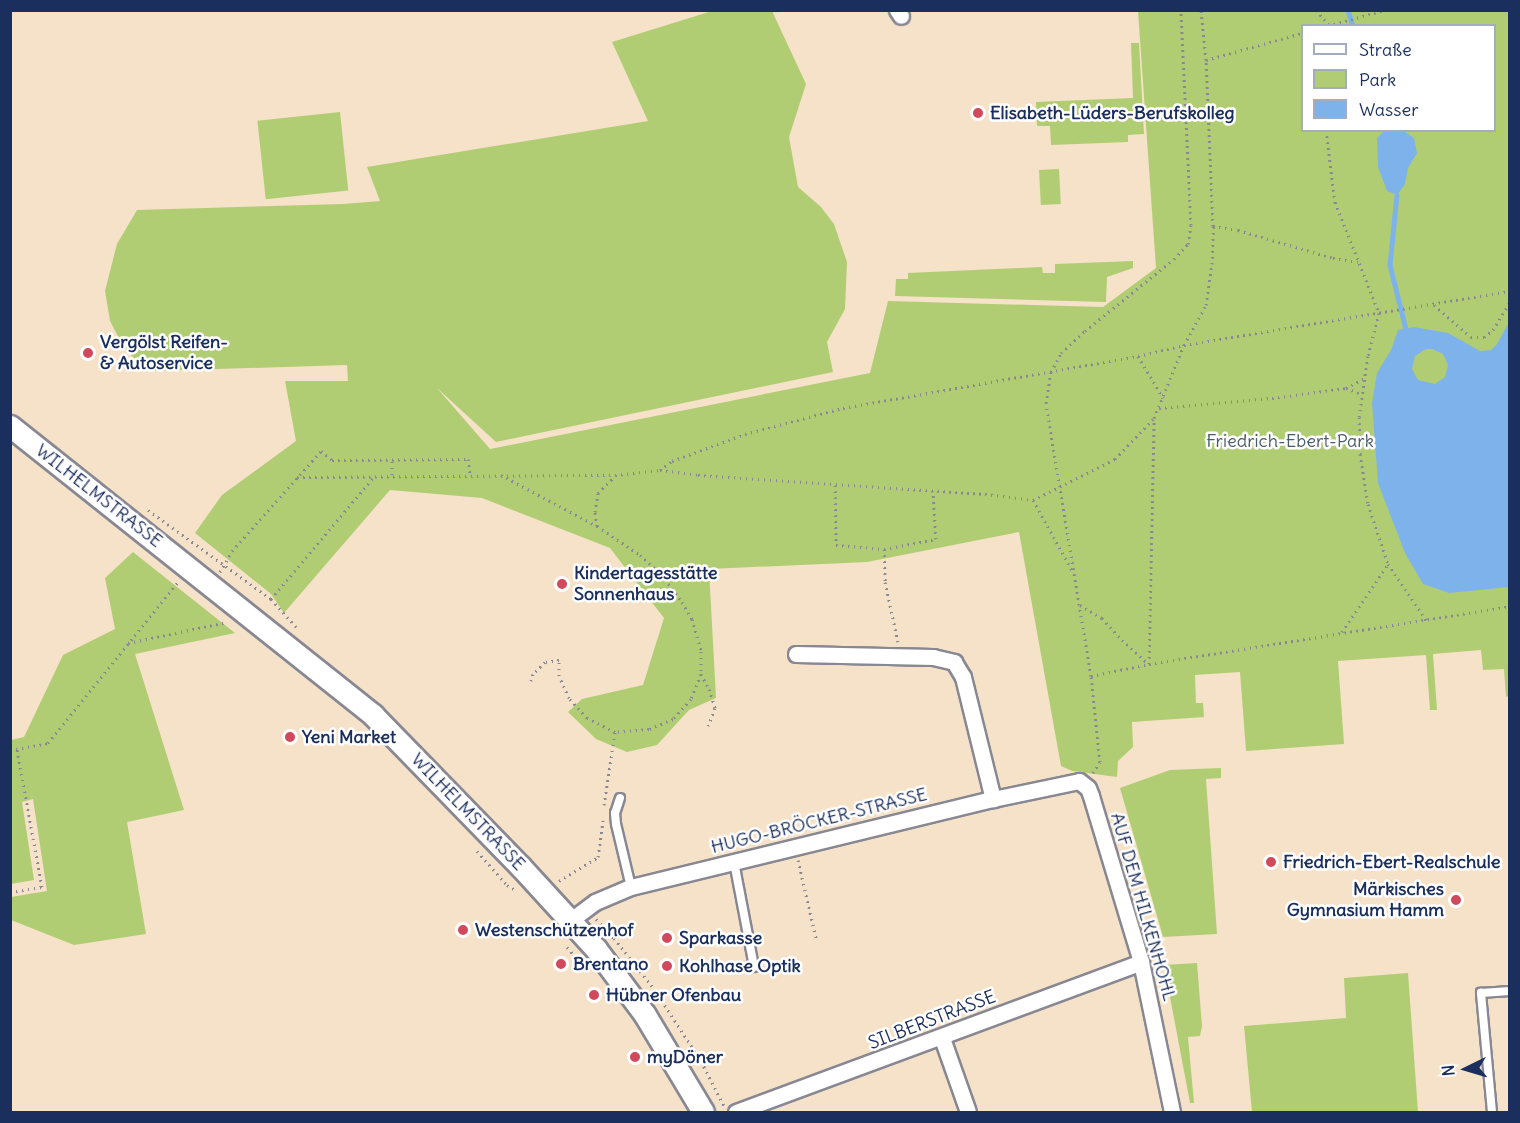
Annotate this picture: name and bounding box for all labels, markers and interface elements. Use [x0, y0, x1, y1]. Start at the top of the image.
legend [1301, 24, 1496, 132]
text: Straße [1359, 38, 1412, 61]
text: Park [1359, 68, 1396, 91]
text: Wasser [1359, 98, 1418, 121]
place label: Elisabeth-Lüders-Berufskolleg [990, 102, 1234, 124]
marker: Elisabeth-Lüders-Berufskolleg [971, 106, 985, 120]
place label: Vergölst Reifen- & Autoservice [100, 332, 228, 374]
marker: Vergölst Reifen- & Autoservice [81, 346, 95, 360]
park label: Friedrich-Ebert-Park [1206, 430, 1374, 452]
street label: WILHELMSTRASSE [31, 440, 167, 552]
place label: Kindertagesstätte Sonnenhaus [574, 563, 717, 606]
marker: Kindertagesstätte Sonnenhaus [555, 577, 569, 591]
place label: Yeni Market [302, 726, 396, 748]
marker: Yeni Market [283, 730, 297, 744]
street label: WILHELMSTRASSE [406, 749, 530, 875]
street label: HUGO-BRÖCKER-STRASSE [709, 784, 929, 858]
street label: AUF DEM HILKENHOHL [1106, 810, 1180, 1004]
place label: Friedrich-Ebert-Realschule [1283, 851, 1500, 873]
marker: Friedrich-Ebert-Realschule [1264, 855, 1278, 869]
place label: Märkisches Gymnasium Hamm [1287, 879, 1444, 922]
marker: Märkisches Gymnasium Hamm [1449, 893, 1463, 907]
place label: Westenschützenhof [475, 919, 633, 941]
marker: Westenschützenhof [456, 923, 470, 937]
place label: Sparkasse [679, 927, 762, 949]
marker: Sparkasse [660, 931, 674, 945]
place label: Brentano [573, 953, 648, 975]
place label: Kohlhase Optik [679, 955, 801, 977]
marker: Brentano [554, 957, 568, 971]
marker: Kohlhase Optik [660, 959, 674, 973]
place label: Hübner Ofenbau [606, 984, 741, 1006]
street label: SILBERSTRASSE [865, 986, 999, 1054]
marker: Hübner Ofenbau [587, 988, 601, 1002]
north arrow [1436, 1039, 1496, 1099]
place label: myDöner [647, 1046, 723, 1068]
marker: myDöner [628, 1050, 642, 1064]
text: N [1438, 1064, 1459, 1077]

